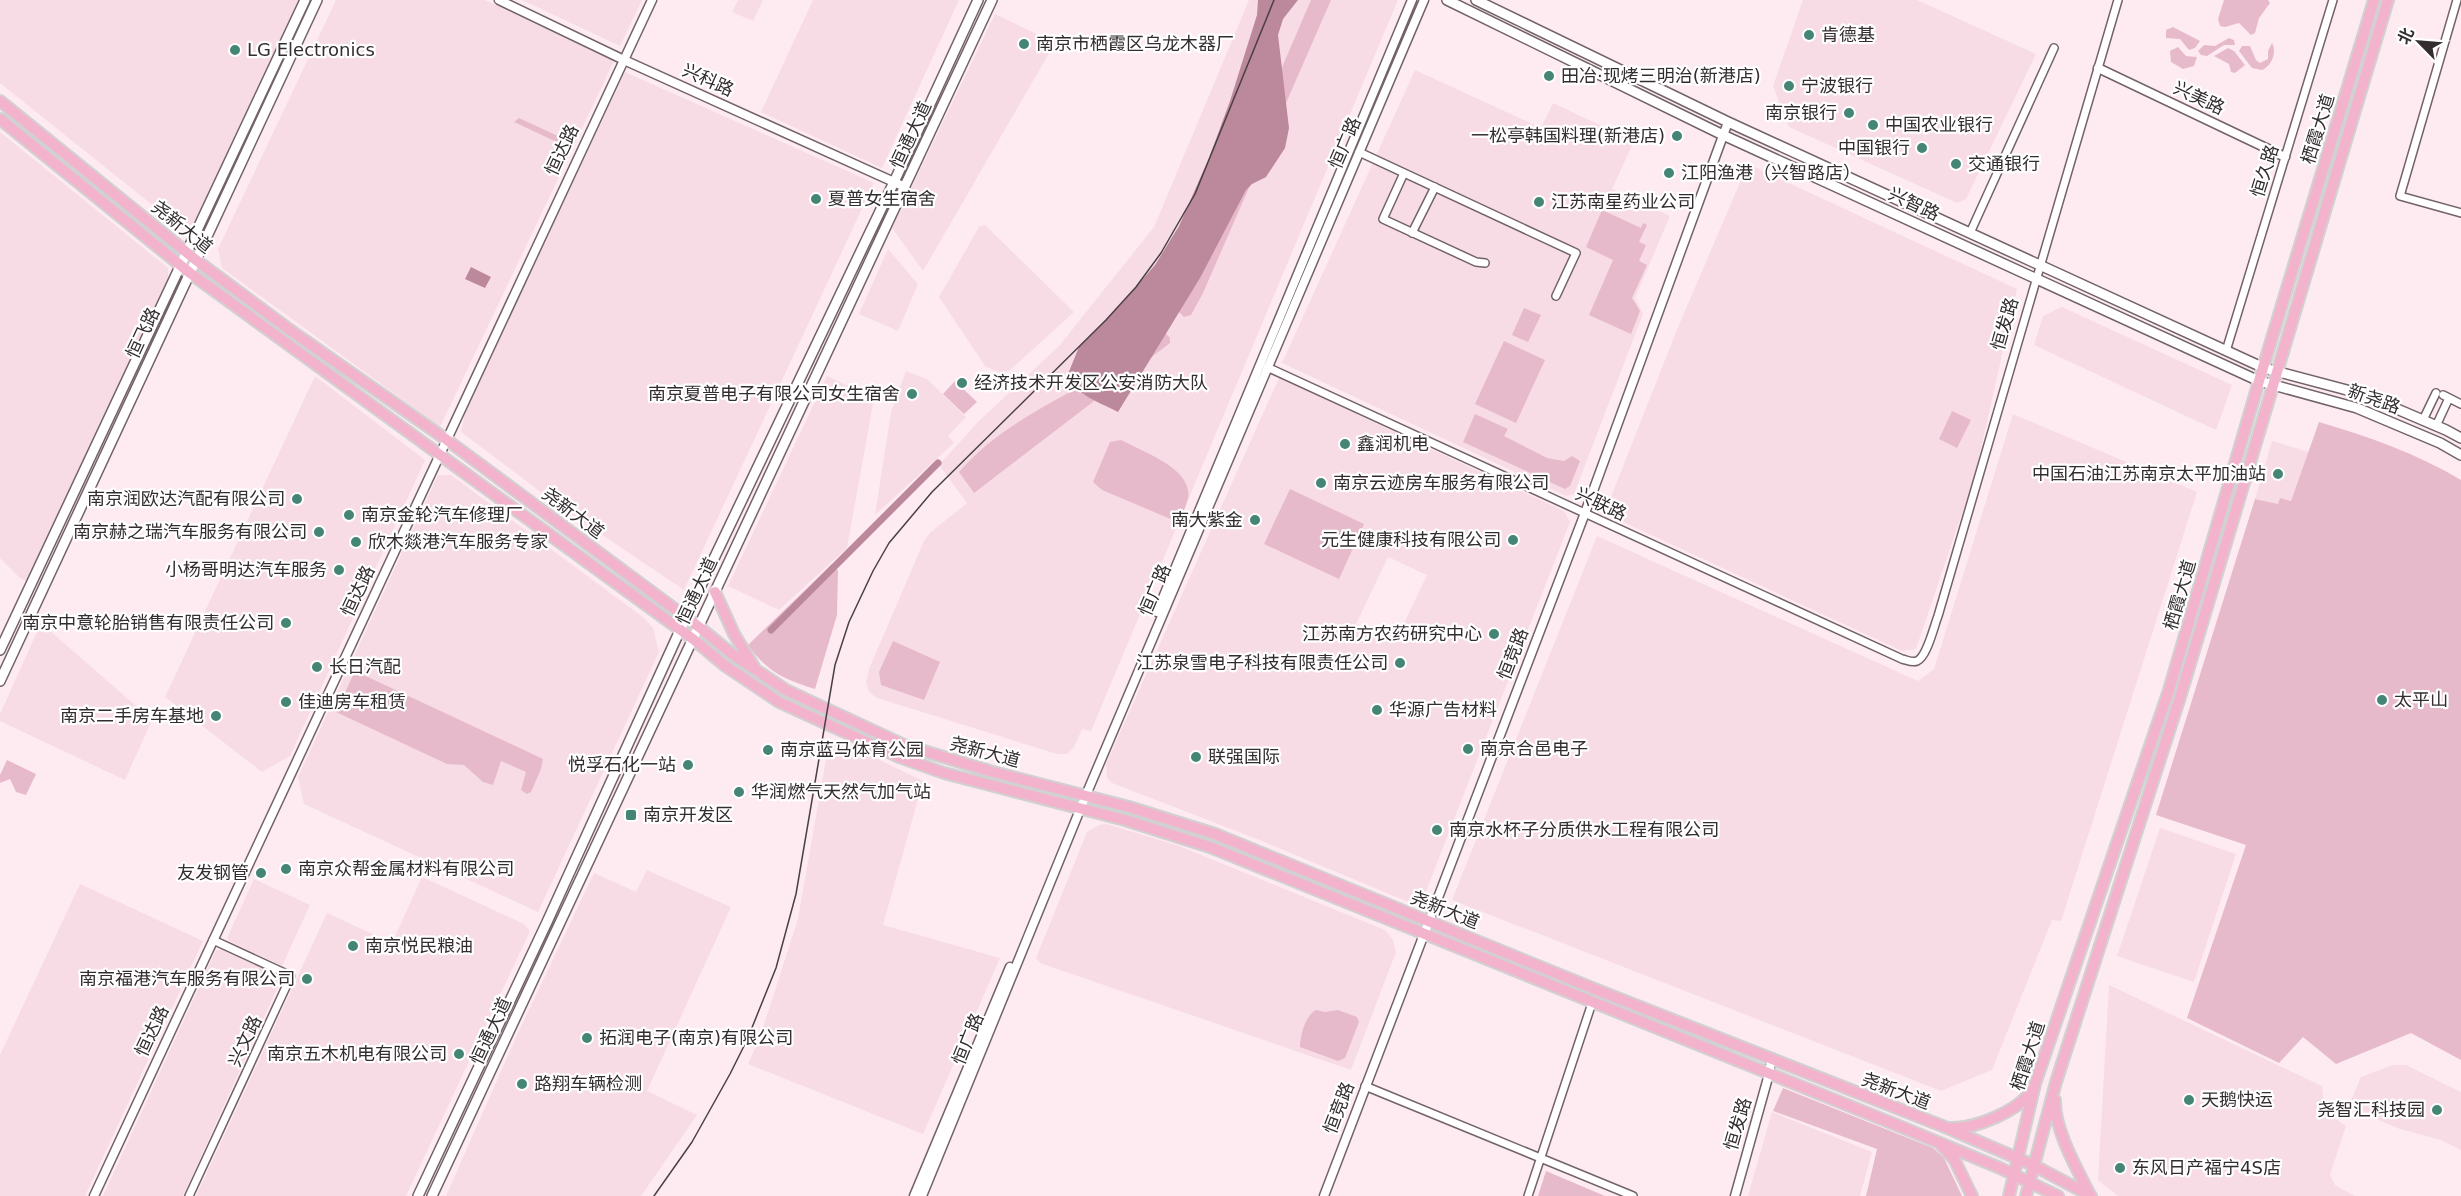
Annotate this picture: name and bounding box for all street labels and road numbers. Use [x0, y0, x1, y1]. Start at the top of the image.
street label: 兴科路 [679, 59, 737, 100]
street label: 兴美路 [2170, 77, 2228, 118]
street label: 栖霞大道 [2297, 91, 2338, 166]
street label: 恒通大道 [886, 98, 935, 172]
street label: 恒广路 [1324, 114, 1365, 172]
street label: 恒达路 [541, 121, 582, 179]
street label: 恒久路 [2247, 142, 2282, 200]
street label: 兴智路 [1885, 183, 1943, 224]
street label: 尧新大道 [148, 196, 217, 257]
street label: 恒发路 [1987, 295, 2022, 353]
street label: 恒飞路 [122, 304, 163, 362]
street label: 新尧路 [2345, 379, 2403, 418]
street label: 尧新大道 [538, 483, 608, 543]
street label: 兴联路 [1572, 483, 1630, 524]
street label: 恒通大道 [672, 554, 721, 628]
street label: 栖霞大道 [2160, 557, 2200, 632]
street label: 恒广路 [1134, 561, 1175, 619]
street label: 恒达路 [337, 562, 378, 620]
street label: 恒竞路 [1493, 625, 1532, 683]
street label: 尧新大道 [948, 732, 1023, 771]
street label: 尧新大道 [1408, 886, 1482, 933]
street label: 恒通大道 [466, 994, 515, 1068]
street label: 恒达路 [131, 1002, 172, 1060]
street label: 恒广路 [948, 1010, 987, 1068]
street label: 兴文路 [224, 1012, 265, 1070]
street label: 栖霞大道 [2006, 1018, 2049, 1093]
street label: 尧新大道 [1859, 1068, 1934, 1113]
street label: 恒竞路 [1319, 1079, 1358, 1137]
street label: 恒发路 [1720, 1095, 1755, 1153]

